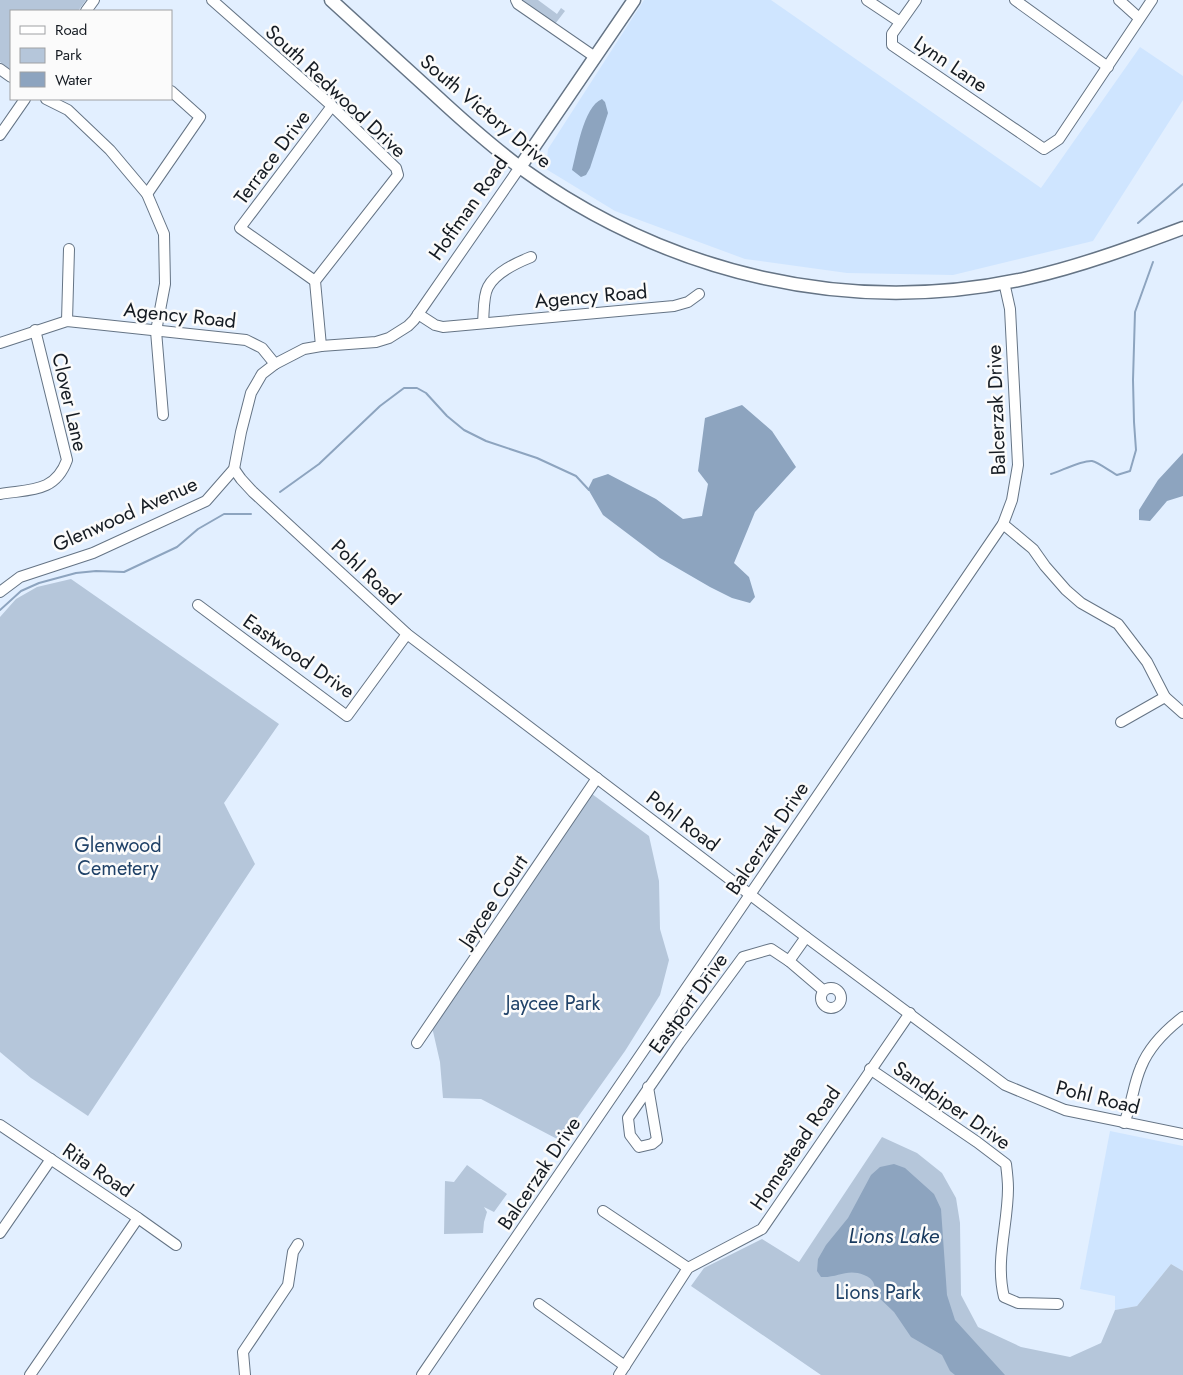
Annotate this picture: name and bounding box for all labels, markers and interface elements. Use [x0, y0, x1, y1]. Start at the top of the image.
legend [10, 10, 172, 100]
street label: South Redwood Drive [259, 18, 413, 165]
text: Road [55, 19, 87, 41]
street label: Lynn Lane [908, 29, 993, 100]
text: Park [55, 44, 82, 66]
street label: South Victory Drive [414, 48, 558, 175]
text: Water [55, 69, 93, 91]
street label: Terrace Drive [227, 104, 317, 210]
street label: Hoffman Road [422, 150, 515, 266]
street label: Agency Road [534, 277, 649, 316]
street label: Agency Road [122, 295, 238, 336]
street label: Balcerzak Drive [980, 344, 1013, 476]
street label: Clover Lane [44, 350, 95, 454]
street label: Glenwood Avenue [48, 470, 202, 559]
street label: Pohl Road [324, 533, 407, 612]
street label: Eastwood Drive [237, 607, 360, 706]
street label: Balcerzak Drive [719, 776, 816, 901]
street label: Pohl Road [640, 784, 726, 859]
park label: Glenwood Cemetery [74, 831, 162, 883]
street label: Jaycee Court [450, 849, 535, 956]
street label: Eastport Drive [642, 947, 735, 1060]
park label: Jaycee Park [503, 989, 601, 1018]
street label: Sandpiper Drive [887, 1054, 1017, 1157]
street label: Pohl Road [1053, 1073, 1143, 1122]
street label: Homestead Road [743, 1080, 848, 1216]
street label: Balcerzak Drive [491, 1111, 588, 1236]
street label: Rita Road [56, 1136, 139, 1205]
water label: Lions Lake [849, 1221, 940, 1251]
park label: Lions Park [835, 1278, 921, 1307]

